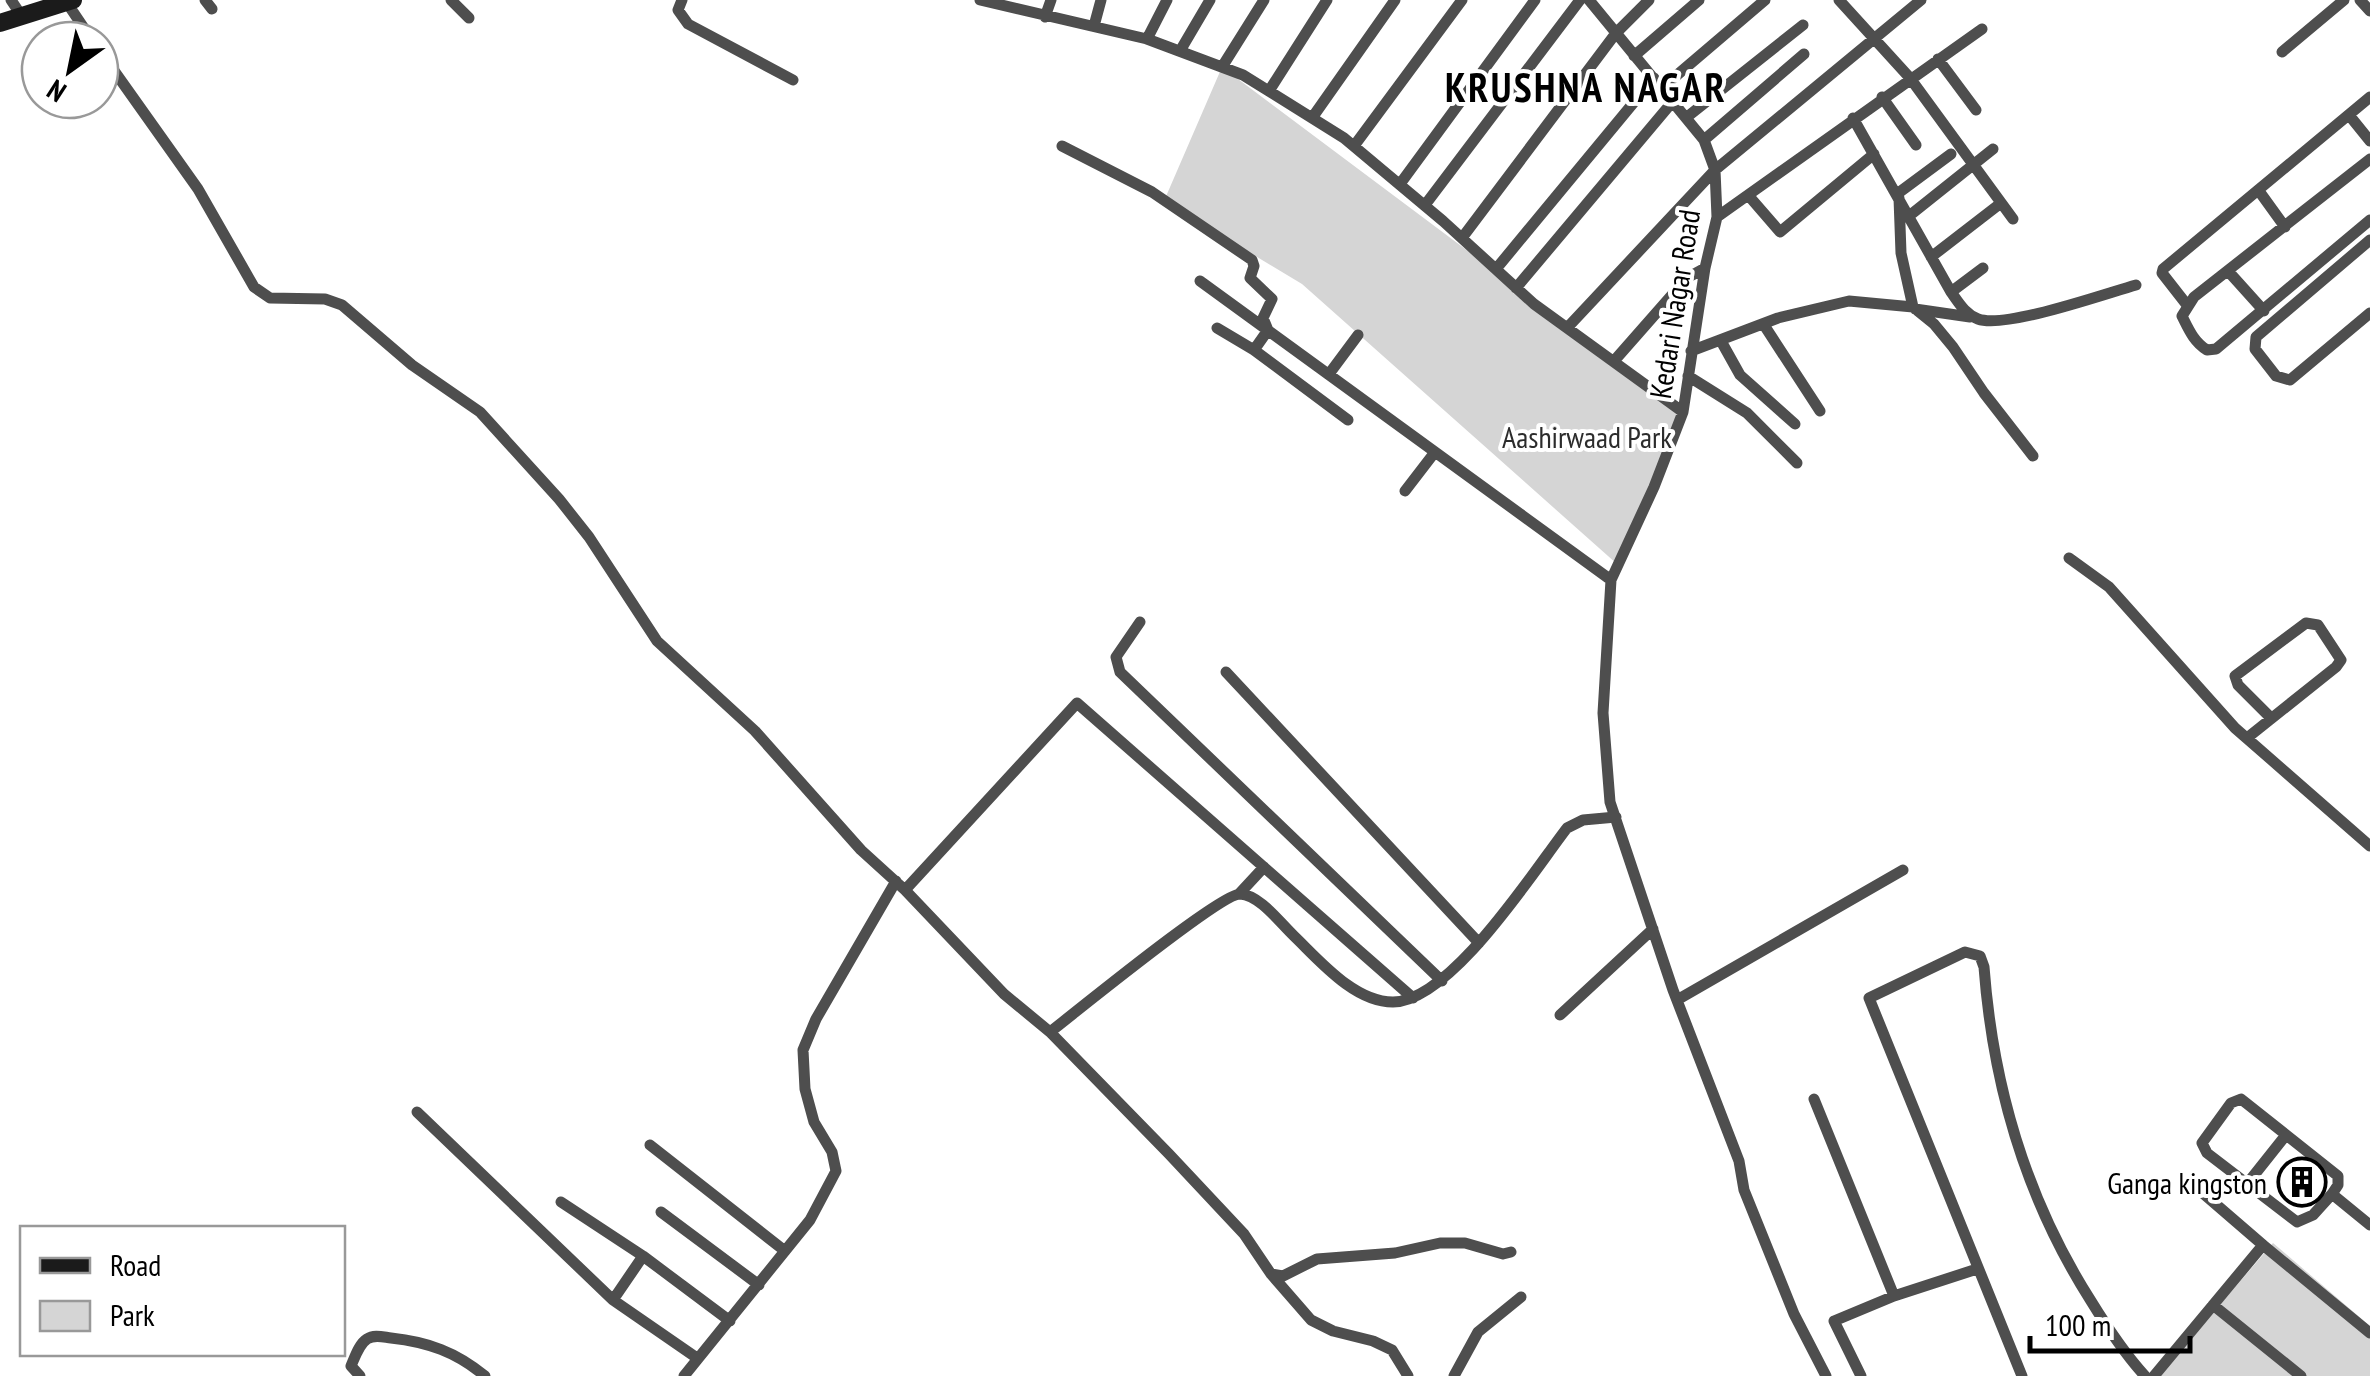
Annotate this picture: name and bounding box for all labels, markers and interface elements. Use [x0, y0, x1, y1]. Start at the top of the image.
north arrow [20, 20, 120, 120]
district label: KRUSHNA NAGAR [1445, 61, 1727, 113]
text: N [40, 72, 73, 111]
street label: Kedari Nagar Road [1640, 207, 1708, 401]
park label: Aashirwaad Park [1502, 417, 1672, 456]
building icon: Ganga kingston [2276, 1156, 2328, 1208]
place label: Ganga kingston [2107, 1163, 2267, 1202]
legend [20, 1226, 345, 1356]
text: Road [110, 1245, 161, 1284]
scale bar [2030, 1291, 2190, 1353]
text: Park [110, 1295, 155, 1334]
text: 100 m [2045, 1305, 2111, 1344]

